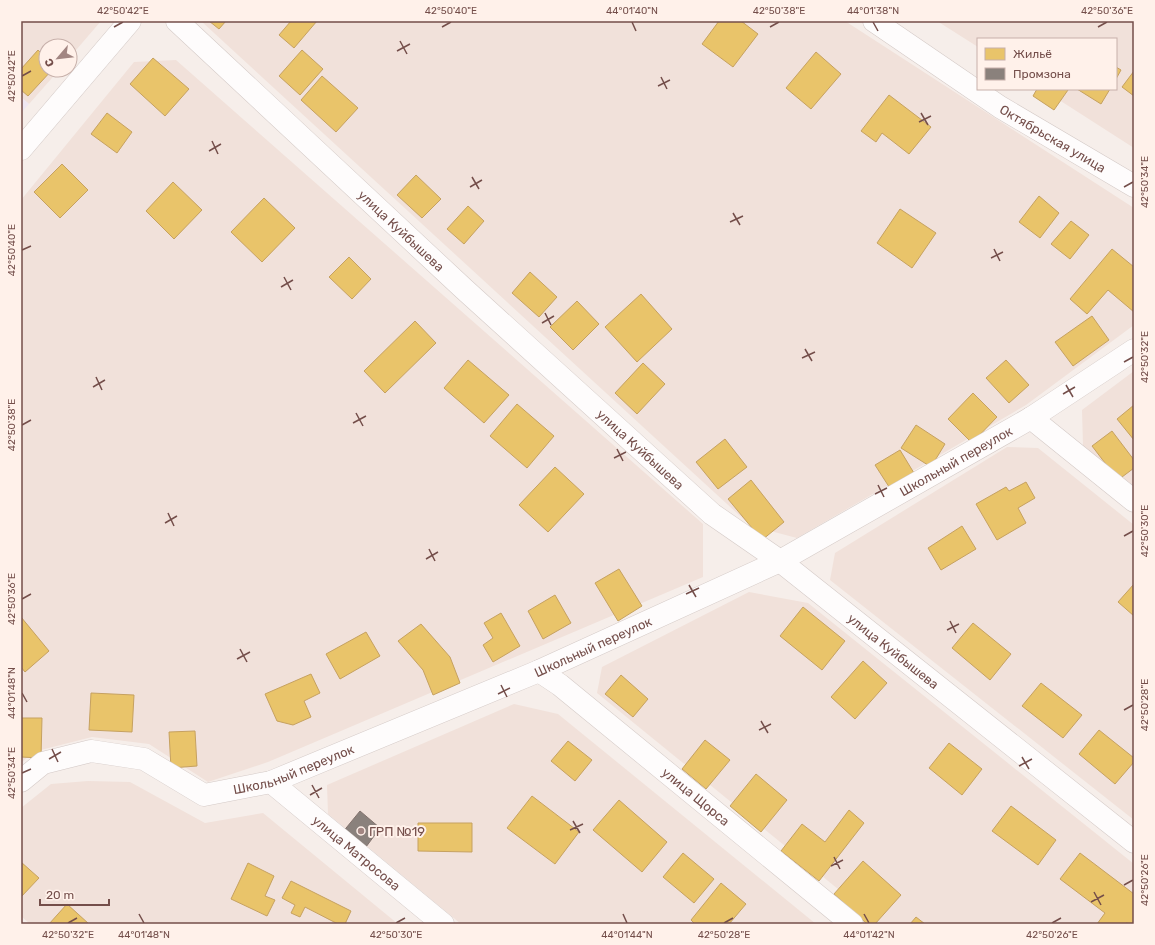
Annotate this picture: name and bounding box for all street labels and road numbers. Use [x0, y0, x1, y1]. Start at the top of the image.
street label: Октябрьская улица [997, 102, 1108, 176]
street label: улица Куйбышева [355, 187, 447, 275]
street label: улица Куйбышева [594, 406, 687, 493]
street label: Школьный переулок [897, 423, 1015, 499]
street label: улица Куйбышева [845, 611, 942, 692]
street label: Школьный переулок [532, 614, 654, 680]
street label: Школьный переулок [232, 741, 356, 797]
street label: улица Щорса [659, 765, 733, 829]
street label: улица Матросова [309, 813, 403, 894]

